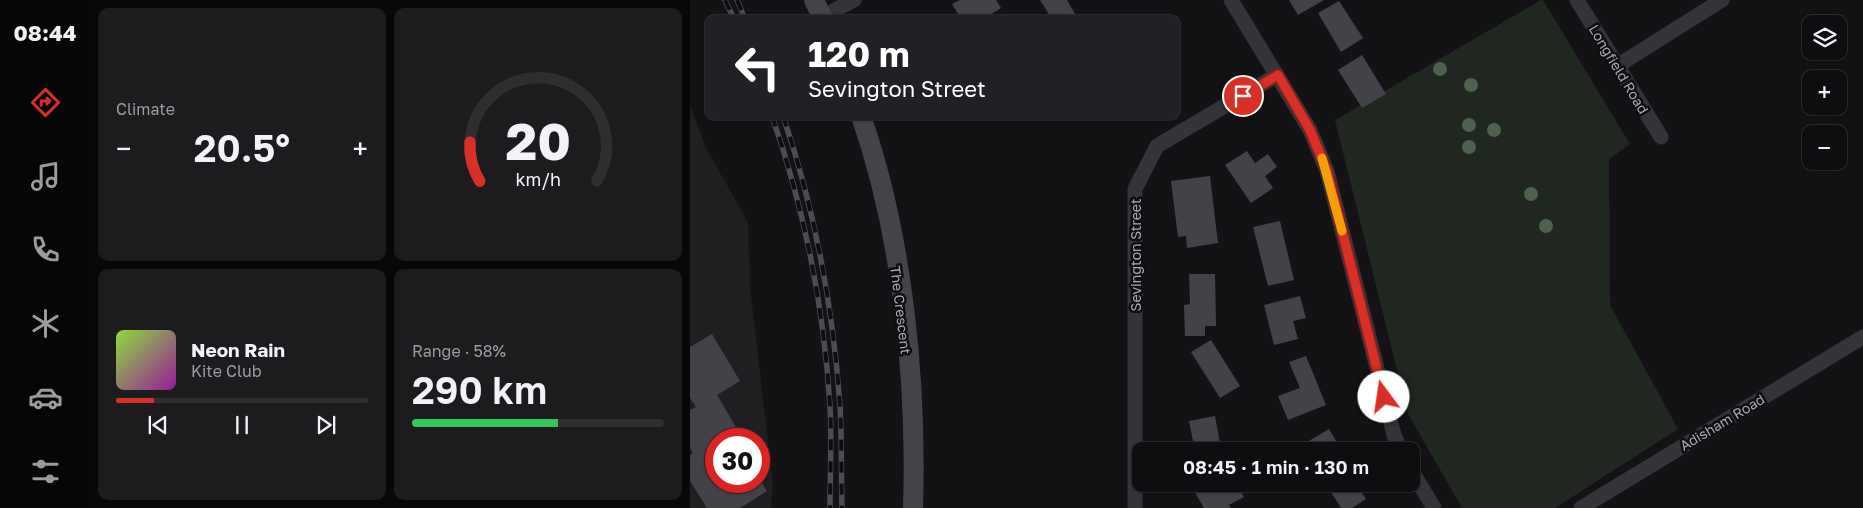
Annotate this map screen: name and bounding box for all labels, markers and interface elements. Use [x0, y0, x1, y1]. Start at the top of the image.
map controls [1802, 15, 1847, 170]
button: layers [1802, 15, 1847, 60]
text: 08:44 [14, 19, 76, 46]
street label: Longfield Road [1586, 21, 1652, 117]
text: 120 m [808, 33, 910, 75]
icon: left [725, 35, 790, 100]
button: + [1802, 70, 1847, 115]
text: Sevington Street [808, 75, 986, 102]
pin [1222, 75, 1264, 117]
icon: arrive [1229, 82, 1257, 110]
icon: directions [28, 85, 63, 120]
text: Climate [116, 99, 175, 119]
text: 20 [505, 109, 571, 171]
text: 20.5° [194, 125, 290, 170]
button: − [1802, 125, 1847, 170]
text: − [116, 132, 131, 165]
text: + [353, 132, 368, 165]
icon: music [28, 159, 63, 194]
text: km/h [515, 168, 561, 190]
street label: Sevington Street [1127, 198, 1144, 312]
icon: phone [28, 232, 63, 267]
street label: The Crescent [887, 265, 915, 355]
icon: climate [28, 306, 63, 341]
text: Neon Rain [191, 338, 285, 361]
text: Range · 58% [412, 341, 506, 361]
text: Kite Club [191, 361, 262, 381]
text: 290 km [412, 367, 547, 412]
position arrow [1357, 370, 1409, 422]
icon: car [28, 380, 63, 415]
street label: Adisham Road [1677, 390, 1767, 454]
icon: previous [144, 411, 172, 439]
icon: pause [228, 411, 256, 439]
icon: next [312, 411, 340, 439]
speed limit sign: 30 [705, 428, 770, 493]
icon: filters [28, 454, 63, 489]
text: 08:45 · 1 min · 130 m [1183, 455, 1369, 478]

